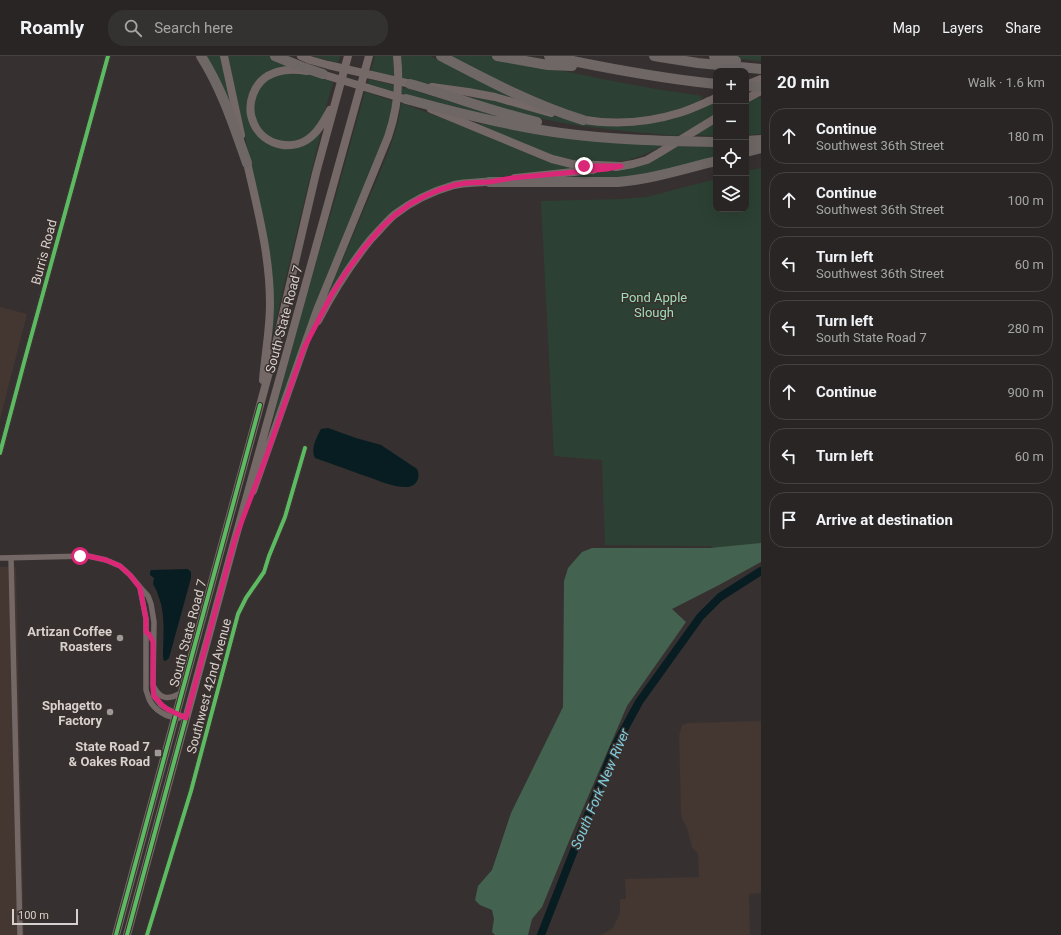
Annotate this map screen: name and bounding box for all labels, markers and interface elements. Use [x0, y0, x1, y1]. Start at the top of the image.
search box [108, 10, 388, 46]
text: Roamly [20, 16, 84, 39]
icon: search [122, 17, 144, 39]
text: Search here [154, 19, 233, 37]
text: Map [893, 20, 920, 36]
text: Layers [942, 20, 983, 36]
text: Share [1005, 20, 1041, 36]
map controls [713, 68, 749, 212]
button: + [713, 68, 749, 104]
text: 20 min [777, 72, 830, 92]
text: Walk · 1.6 km [968, 75, 1045, 90]
button: − [713, 104, 749, 140]
text: Continue [816, 120, 877, 138]
icon: ahead [778, 125, 800, 147]
text: 180 m [1007, 129, 1044, 144]
text: Southwest 36th Street [816, 138, 944, 153]
button: locate [713, 140, 749, 176]
route end [575, 157, 593, 175]
button: layers [713, 176, 749, 212]
text: Continue [816, 184, 877, 202]
icon: ahead [778, 189, 800, 211]
text: 100 m [1007, 193, 1044, 208]
text: Southwest 36th Street [816, 202, 944, 217]
street label: Burris Road [28, 218, 60, 286]
text: Turn left [816, 248, 873, 266]
icon: left [778, 253, 800, 275]
text: 60 m [1015, 257, 1044, 272]
street label: South State Road 7 [262, 264, 306, 374]
text: Southwest 36th Street [816, 266, 944, 281]
park label: Pond Apple Slough [621, 290, 687, 320]
text: Turn left [816, 312, 873, 330]
icon: left [778, 317, 800, 339]
text: 280 m [1007, 321, 1044, 336]
text: South State Road 7 [816, 330, 927, 345]
icon: ahead [778, 381, 800, 403]
text: Continue [816, 383, 877, 401]
text: 900 m [1007, 385, 1044, 400]
icon: left [778, 445, 800, 467]
text: Turn left [816, 447, 873, 465]
text: 60 m [1015, 449, 1044, 464]
icon: arrive [778, 509, 800, 531]
text: Arrive at destination [816, 511, 953, 529]
route start [71, 547, 89, 565]
street label: South State Road 7 [166, 578, 210, 688]
street label: Southwest 42nd Avenue [184, 617, 234, 755]
place label: Artizan Coffee Roasters [27, 624, 112, 654]
marker: Artizan Coffee Roasters [115, 633, 125, 643]
place label: Sphagetto Factory [42, 698, 102, 728]
marker: Sphagetto Factory [105, 707, 115, 717]
water label: South Fork New River [567, 726, 633, 852]
place label: State Road 7 & Oakes Road [69, 739, 150, 769]
marker: State Road 7 & Oakes Road [153, 748, 163, 758]
scale bar [12, 907, 78, 926]
text: 100 m [18, 909, 49, 922]

